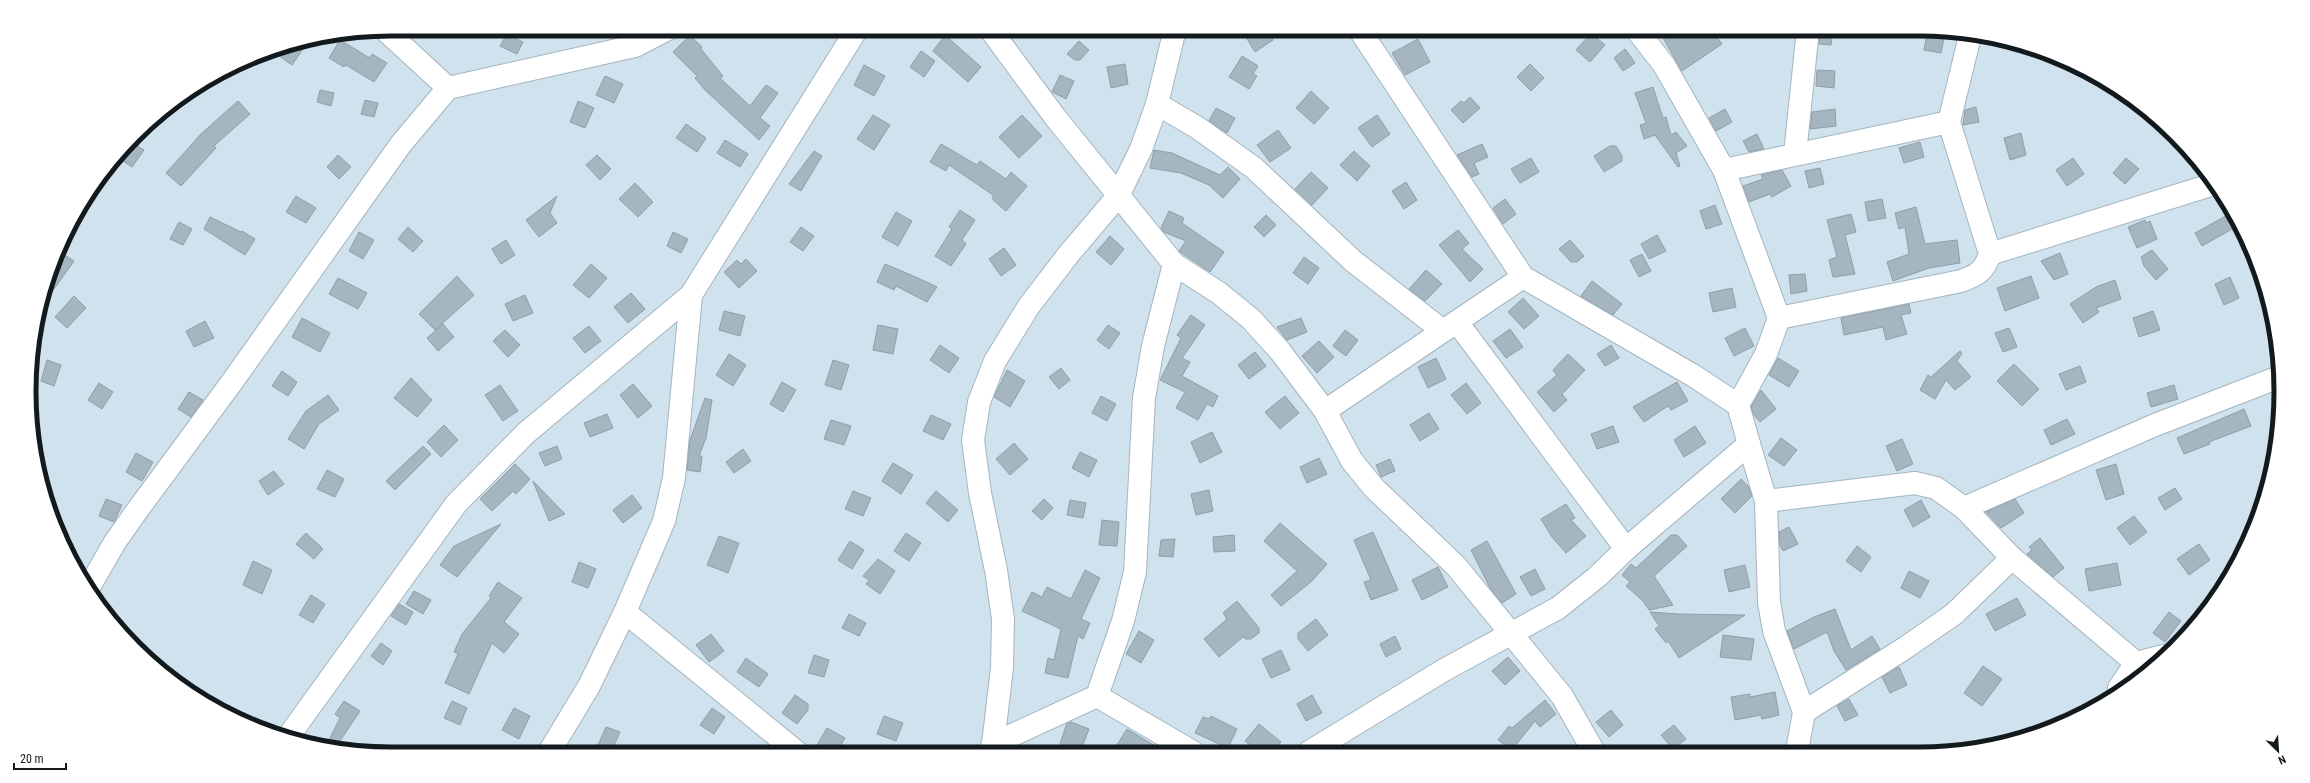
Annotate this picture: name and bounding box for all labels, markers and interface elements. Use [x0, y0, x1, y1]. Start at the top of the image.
north arrow [2258, 731, 2298, 771]
scale bar [14, 745, 66, 771]
text: 20 m [20, 752, 44, 766]
text: N [2276, 752, 2288, 767]

